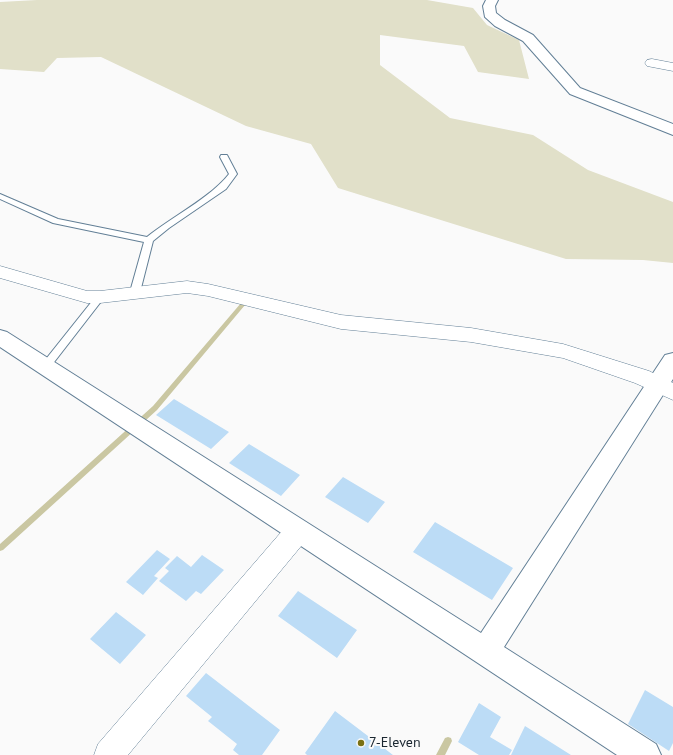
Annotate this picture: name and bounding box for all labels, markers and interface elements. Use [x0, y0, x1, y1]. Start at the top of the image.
place label: 7-Eleven [369, 735, 421, 751]
marker: 7-Eleven [356, 738, 366, 748]

